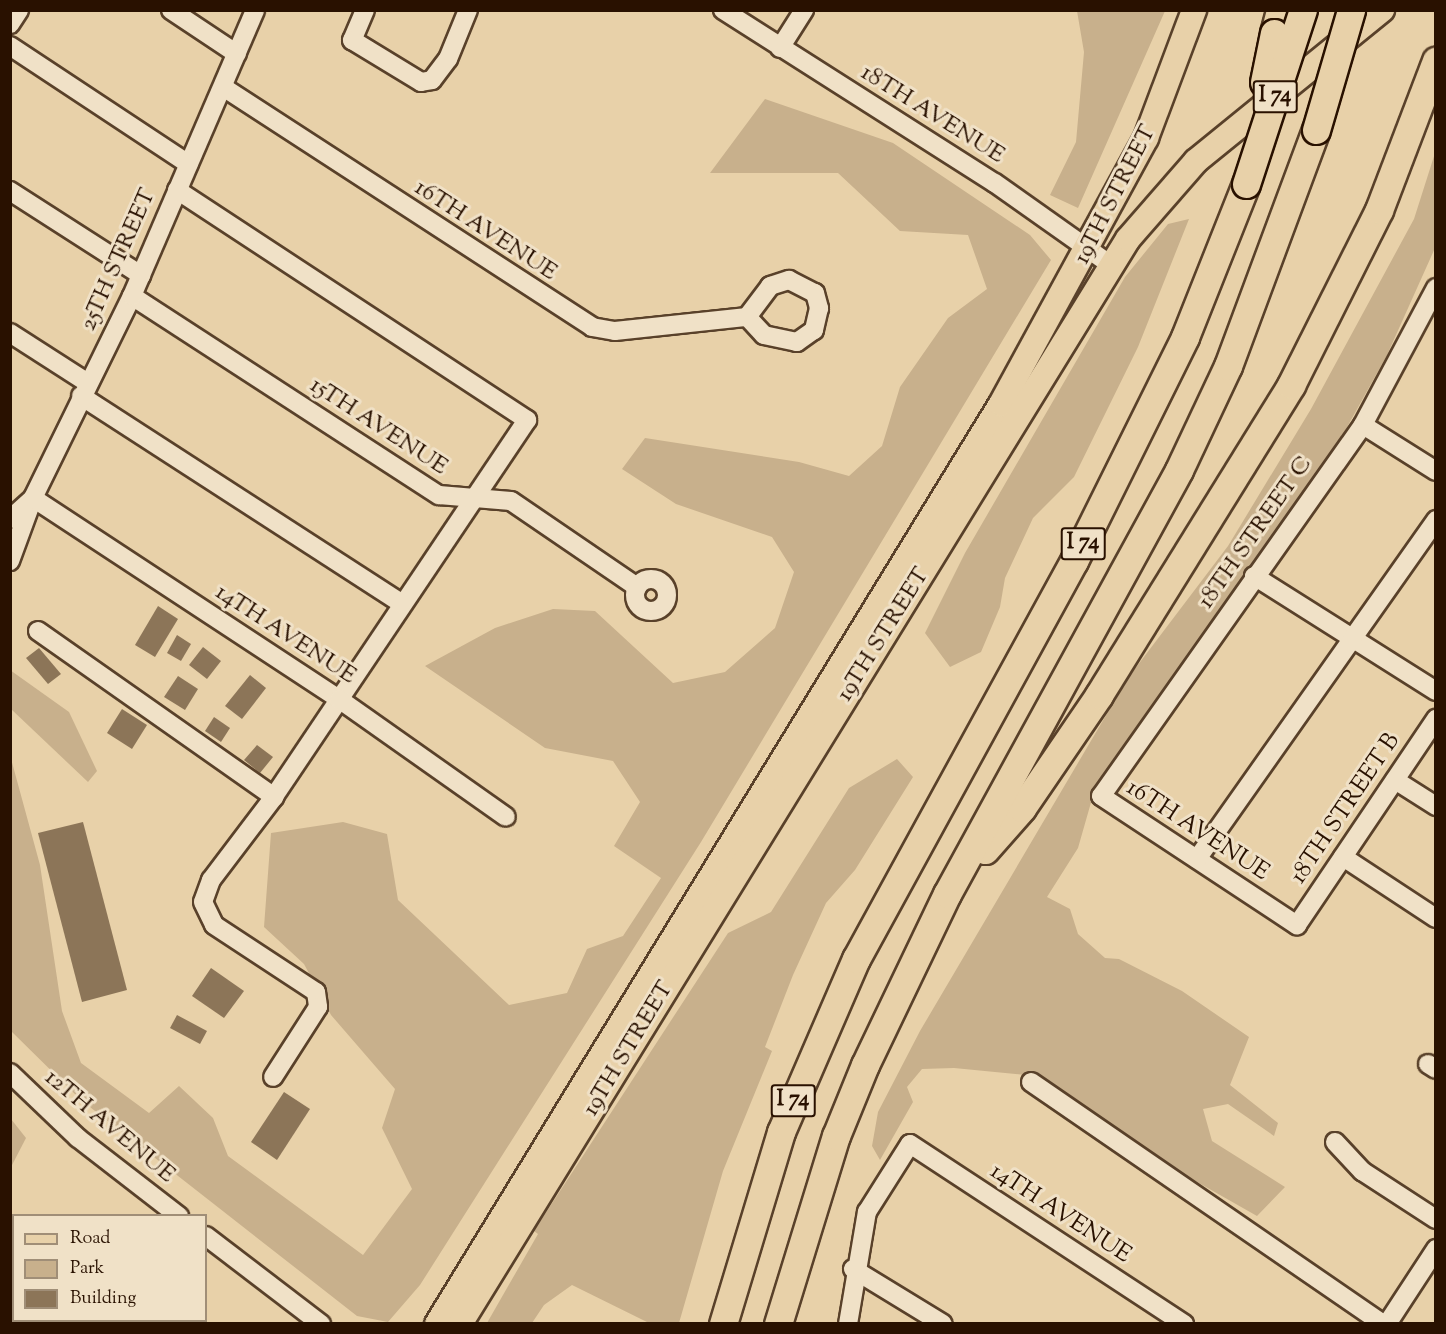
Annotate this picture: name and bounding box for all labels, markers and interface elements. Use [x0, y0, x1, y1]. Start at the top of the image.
street label: 18TH AVENUE [855, 59, 1009, 171]
road number: I 74 [1252, 78, 1298, 116]
street label: 19TH STREET [1069, 120, 1163, 270]
street label: 16TH AVENUE [408, 174, 562, 288]
street label: 25TH STREET [75, 184, 163, 336]
street label: 15TH AVENUE [304, 372, 452, 482]
street label: 18TH STREET C [1193, 451, 1319, 615]
road number: I 74 [1060, 525, 1106, 563]
street label: 19TH STREET [831, 563, 937, 707]
street label: 14TH AVENUE [209, 579, 361, 691]
street label: 18TH STREET B [1285, 728, 1407, 890]
street label: 16TH AVENUE [1120, 774, 1274, 888]
street label: 19TH STREET [577, 976, 681, 1122]
street label: 12TH AVENUE [38, 1064, 180, 1190]
road number: I 74 [770, 1082, 816, 1120]
street label: 14TH AVENUE [984, 1158, 1136, 1270]
legend [12, 1214, 207, 1322]
text: Road [70, 1226, 110, 1252]
text: Park [70, 1256, 104, 1282]
text: Building [70, 1286, 136, 1312]

